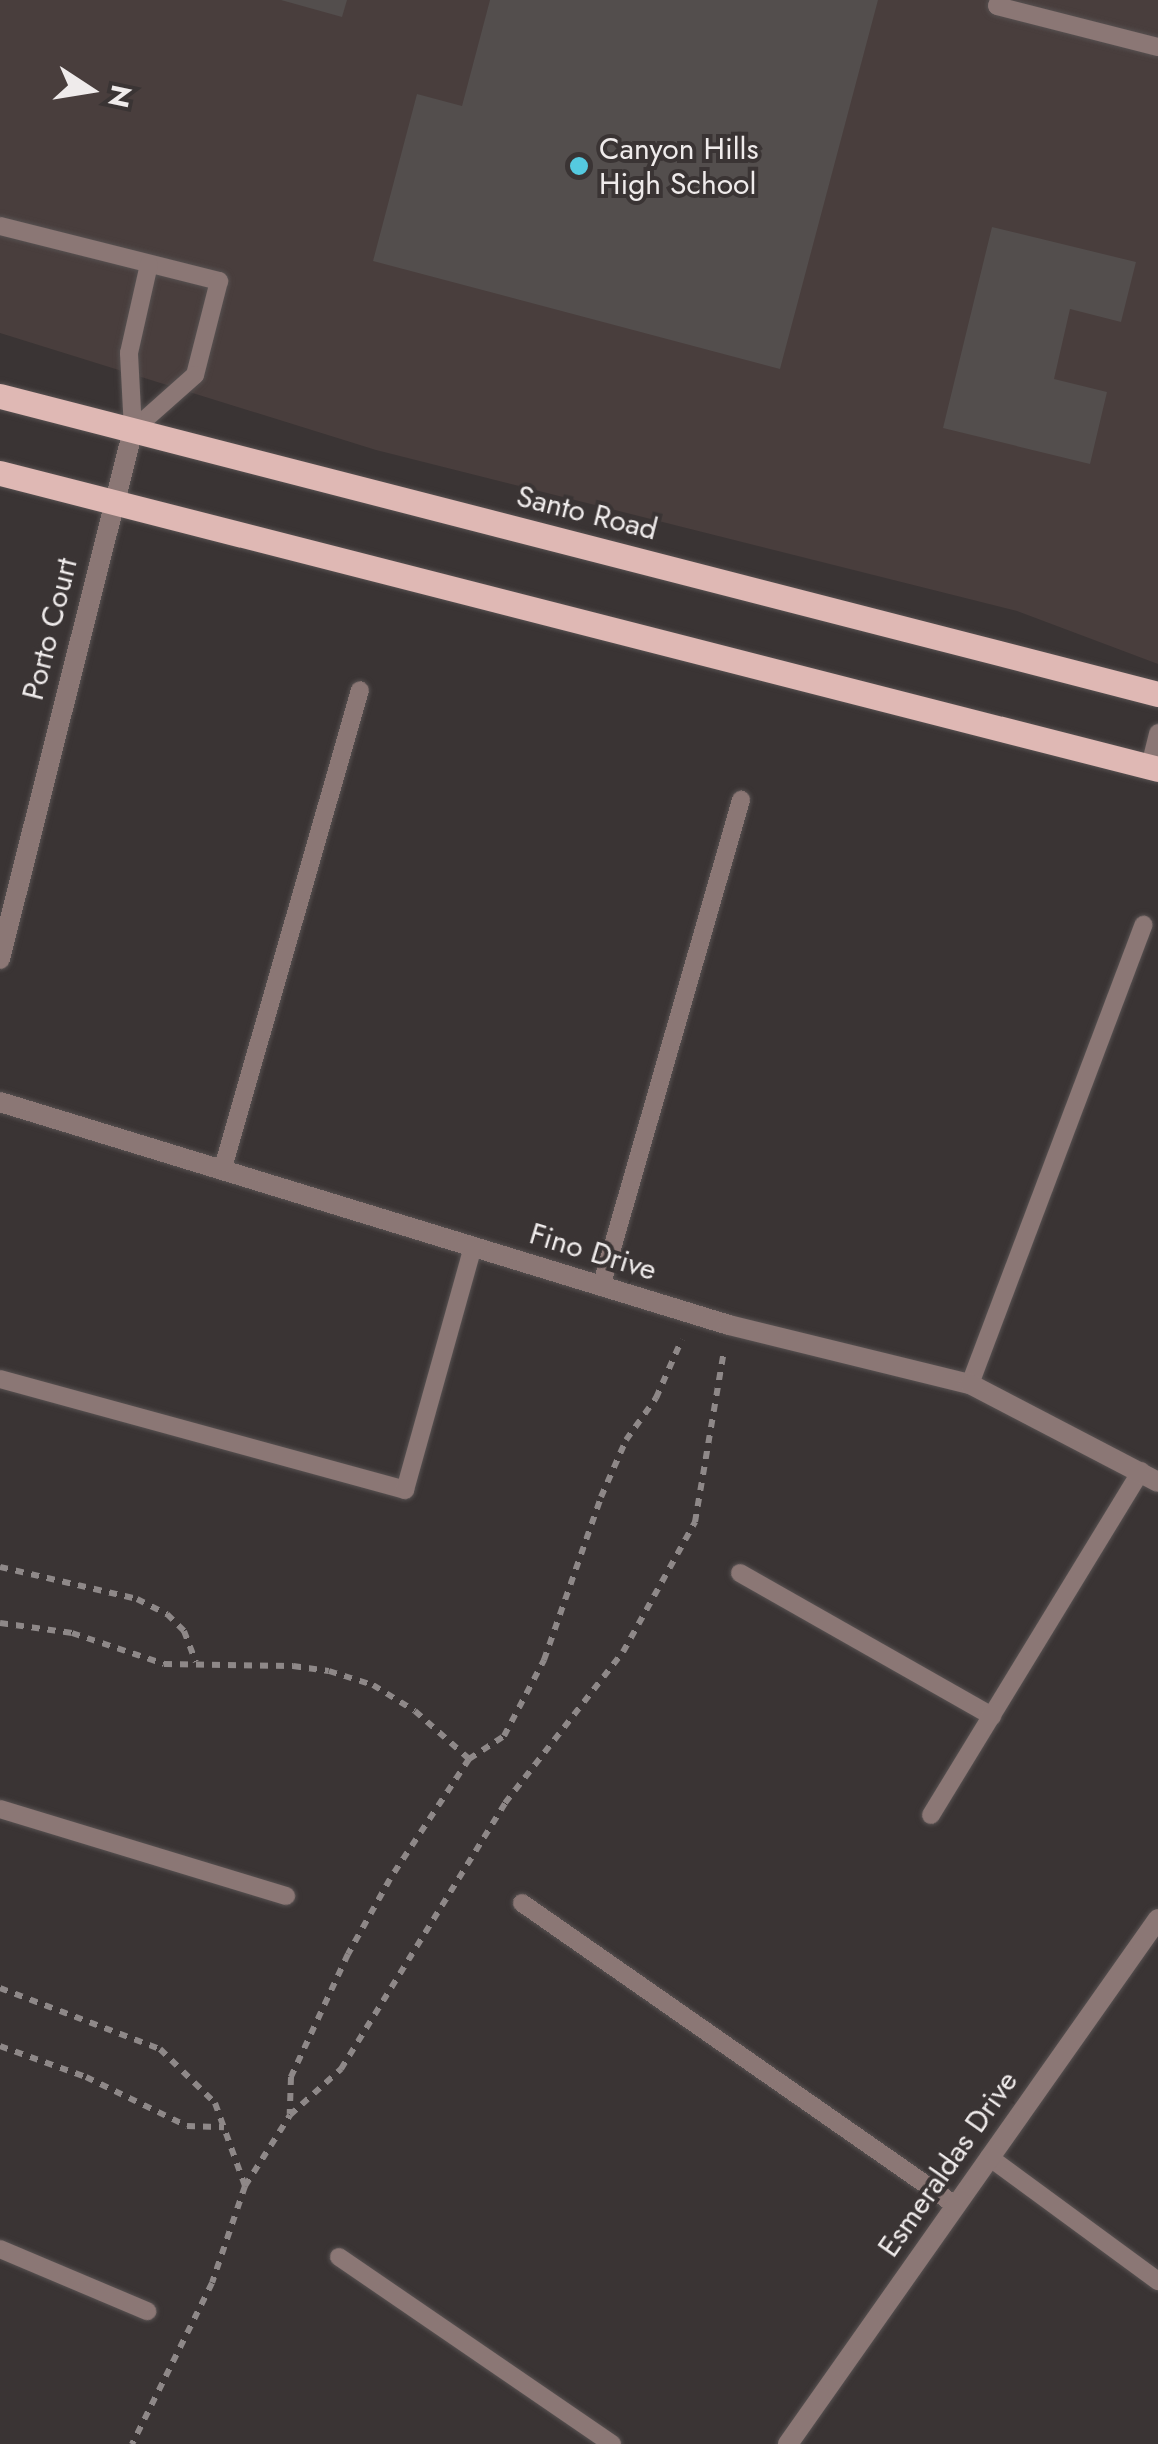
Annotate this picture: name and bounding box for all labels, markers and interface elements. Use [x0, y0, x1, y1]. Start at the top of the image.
north arrow [40, 40, 140, 140]
text: N [97, 81, 142, 111]
place label: Canyon Hills High School [599, 131, 759, 202]
marker: Canyon Hills High School [568, 155, 590, 177]
street label: Santo Road [513, 478, 661, 548]
street label: Porto Court [15, 554, 85, 704]
street label: Fino Drive [525, 1216, 661, 1288]
street label: Esmeraldas Drive [871, 2064, 1025, 2264]

